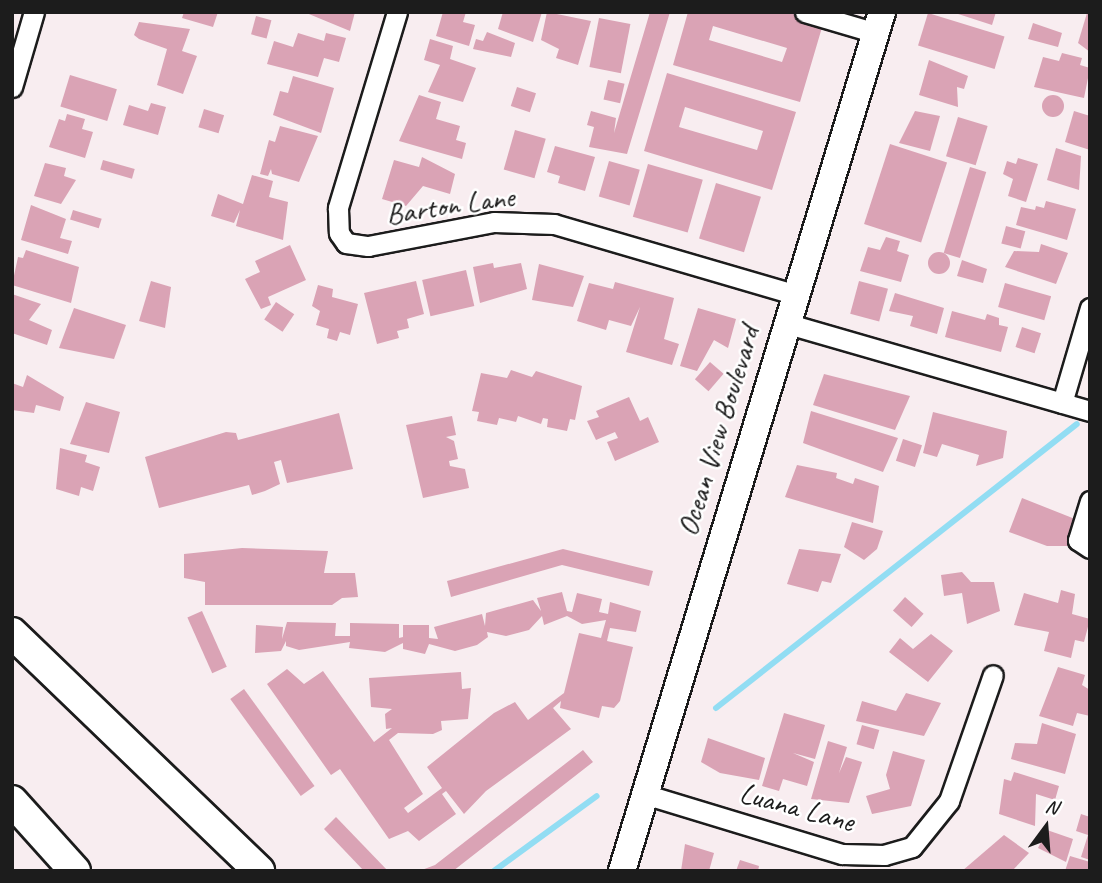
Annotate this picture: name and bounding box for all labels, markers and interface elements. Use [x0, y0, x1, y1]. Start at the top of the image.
street label: Barton Lane [383, 178, 517, 232]
street label: Ocean View Boulevard [669, 321, 767, 541]
street label: Luana Lane [736, 774, 858, 840]
north arrow [1011, 792, 1081, 862]
text: N [1043, 794, 1061, 820]

